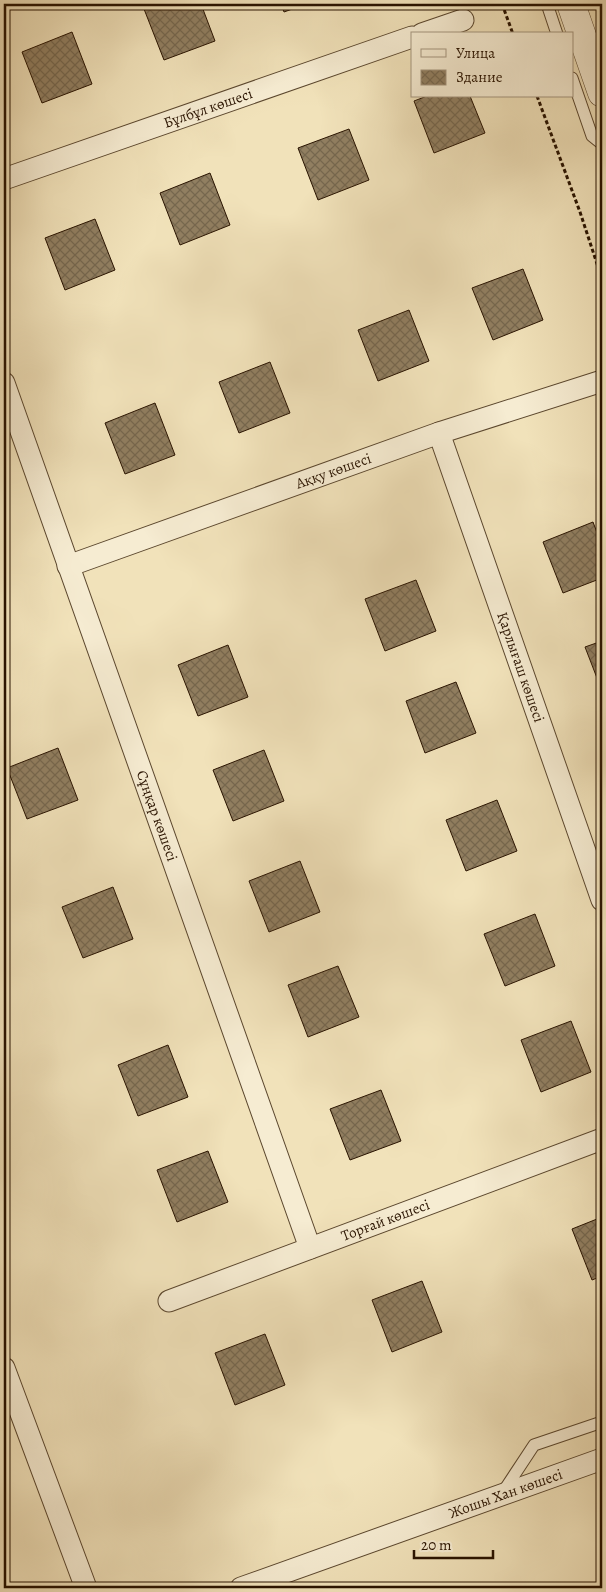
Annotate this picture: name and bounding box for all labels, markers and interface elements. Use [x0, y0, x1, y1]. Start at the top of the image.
legend [411, 32, 574, 98]
text: Улица [456, 43, 495, 63]
text: Здание [456, 67, 503, 87]
street label: Бұлбұл көшесі [161, 83, 255, 133]
street label: Аққу көшесі [292, 448, 374, 494]
street label: Қарлығаш көшесі [492, 609, 549, 725]
street label: Сұңқар көшесі [132, 768, 182, 864]
street label: Торғай көшесі [338, 1194, 432, 1246]
street label: Жошы Хан көшесі [446, 1464, 565, 1523]
scale bar [414, 1527, 492, 1559]
text: 20 m [421, 1535, 452, 1555]

